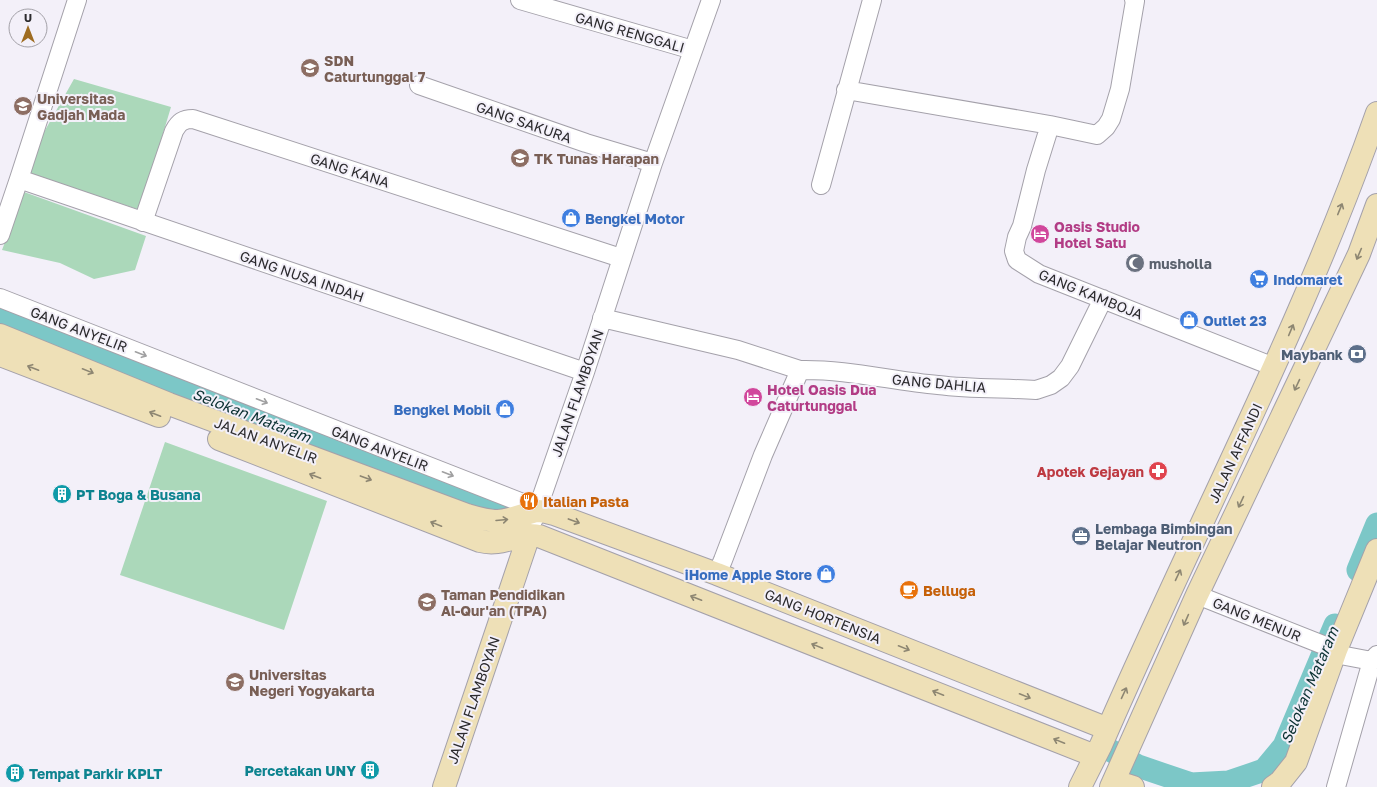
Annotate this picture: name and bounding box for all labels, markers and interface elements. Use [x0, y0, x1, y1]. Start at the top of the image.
north arrow [8, 8, 48, 48]
street label: GANG RENGGALI [573, 8, 687, 56]
text: U [24, 11, 32, 24]
place label: SDN Caturtunggal 7 [324, 52, 426, 85]
school or university icon: SDN Caturtunggal 7 [299, 57, 321, 79]
place label: Universitas Gadjah Mada [37, 90, 125, 123]
school or university icon: Universitas Gadjah Mada [12, 95, 34, 117]
street label: GANG SAKURA [474, 98, 575, 147]
school or university icon: TK Tunas Harapan [509, 147, 531, 169]
street label: GANG KANA [308, 149, 392, 191]
place label: TK Tunas Harapan [534, 150, 659, 167]
one-way arrow [1337, 204, 1345, 216]
shop icon: Bengkel Motor [560, 207, 582, 229]
place label: Bengkel Motor [585, 210, 685, 227]
place label: Oasis Studio Hotel Satu [1054, 218, 1140, 251]
hotel icon: Oasis Studio Hotel Satu [1029, 223, 1051, 245]
street label: GANG NUSA INDAH [238, 247, 366, 305]
one-way arrow [1354, 248, 1362, 260]
mosque icon: musholla [1124, 252, 1146, 274]
place label: musholla [1149, 255, 1212, 272]
street label: GANG KAMBOJA [1036, 265, 1146, 323]
supermarket icon: Indomaret [1248, 268, 1270, 290]
place label: Indomaret [1273, 271, 1343, 288]
street label: GANG ANYELIR [28, 303, 130, 355]
shop icon: Outlet 23 [1178, 309, 1200, 331]
place label: Outlet 23 [1203, 312, 1267, 329]
one-way arrow [1287, 324, 1295, 336]
street label: JALAN FLAMBOYAN [547, 327, 607, 459]
bank icon: Maybank [1346, 343, 1368, 365]
place label: Maybank [1281, 346, 1343, 363]
one-way arrow [134, 350, 146, 358]
one-way arrow [28, 364, 40, 372]
one-way arrow [81, 368, 93, 375]
street label: GANG DAHLIA [891, 370, 987, 396]
one-way arrow [1293, 378, 1300, 390]
place label: Hotel Oasis Dua Caturtunggal [767, 381, 876, 414]
water label: Selokan Mataram [190, 384, 314, 446]
hotel icon: Hotel Oasis Dua Caturtunggal [742, 386, 764, 408]
one-way arrow [255, 398, 267, 406]
shop icon: Bengkel Mobil [494, 398, 516, 420]
street label: JALAN AFFANDI [1204, 400, 1266, 506]
place label: Bengkel Mobil [394, 401, 491, 418]
one-way arrow [149, 410, 161, 418]
street label: JALAN ANYELIR [212, 414, 320, 466]
street label: GANG ANYELIR [329, 422, 431, 474]
pharmacy icon: Apotek Gejayan [1147, 460, 1169, 482]
place label: Apotek Gejayan [1037, 463, 1144, 480]
one-way arrow [441, 471, 453, 479]
one-way arrow [310, 472, 322, 480]
one-way arrow [360, 474, 372, 482]
building icon: PT Boga & Busana [51, 483, 73, 505]
place label: PT Boga & Busana [76, 486, 201, 503]
restaurant icon: Italian Pasta [518, 490, 540, 512]
place label: Italian Pasta [543, 493, 629, 510]
one-way arrow [1237, 496, 1244, 508]
one-way arrow [495, 516, 508, 524]
one-way arrow [567, 518, 579, 526]
one-way arrow [431, 519, 443, 527]
place label: Lembaga Bimbingan Belajar Neutron [1095, 520, 1233, 553]
office icon: Lembaga Bimbingan Belajar Neutron [1070, 525, 1092, 547]
shop icon: iHome Apple Store [815, 563, 837, 585]
place label: iHome Apple Store [685, 566, 812, 583]
one-way arrow [1175, 569, 1182, 581]
cafe icon: Belluga [898, 579, 920, 601]
place label: Belluga [923, 582, 976, 599]
street label: GANG HORTENSIA [762, 585, 884, 647]
place label: Taman Pendidikan Al-Qur'an (TPA) [441, 586, 565, 619]
school or university icon: Taman Pendidikan Al-Qur'an (TPA) [416, 591, 438, 613]
one-way arrow [691, 593, 703, 601]
street label: GANG MENUR [1210, 594, 1304, 644]
one-way arrow [1182, 613, 1189, 625]
water label: Selokan Mataram [1276, 623, 1342, 746]
street label: JALAN FLAMBOYAN [443, 634, 503, 766]
one-way arrow [812, 641, 824, 649]
one-way arrow [898, 645, 910, 653]
place label: Universitas Negeri Yogyakarta [249, 666, 375, 699]
school or university icon: Universitas Negeri Yogyakarta [224, 671, 246, 693]
one-way arrow [1121, 688, 1128, 700]
one-way arrow [933, 689, 945, 697]
one-way arrow [1019, 693, 1031, 700]
one-way arrow [1054, 737, 1066, 745]
building icon: Percetakan UNY [359, 759, 381, 781]
building icon: Tempat Parkir KPLT [4, 762, 26, 784]
place label: Percetakan UNY [245, 762, 356, 779]
place label: Tempat Parkir KPLT [29, 765, 162, 782]

